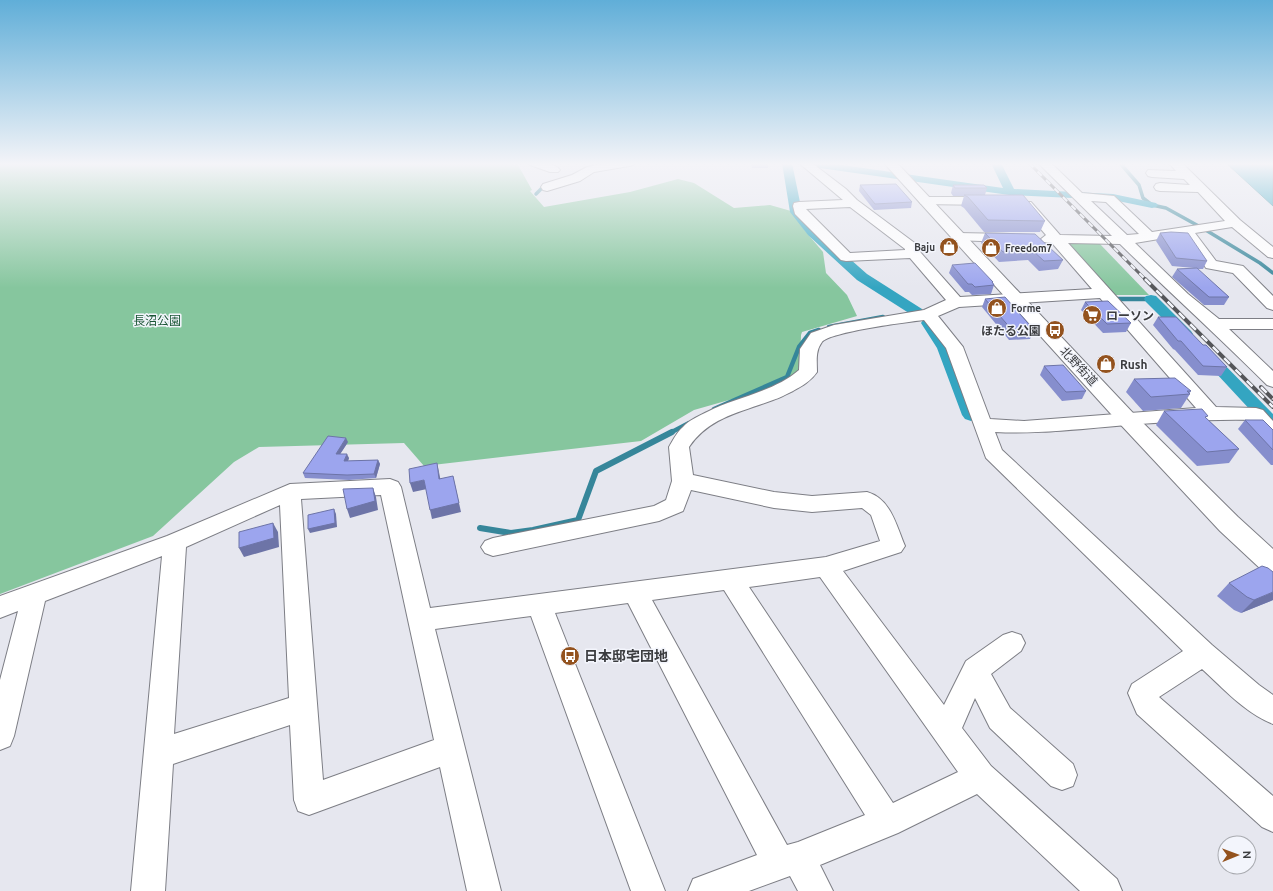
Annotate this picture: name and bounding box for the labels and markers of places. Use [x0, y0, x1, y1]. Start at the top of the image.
shop icon: Baju [938, 236, 960, 258]
shop icon: Freedom7 [980, 237, 1002, 259]
place label: Baju [914, 242, 935, 253]
place label: Freedom7 [1005, 243, 1053, 254]
shop icon: Forme [986, 297, 1008, 319]
place label: Forme [1011, 303, 1041, 314]
supermarket icon: ローソン [1081, 304, 1103, 326]
place label: ローソン [1106, 309, 1154, 322]
bus stop icon: ほたる公園 [1044, 319, 1066, 341]
place label: ほたる公園 [981, 324, 1041, 337]
shop icon: Rush [1095, 353, 1117, 375]
place label: Rush [1120, 358, 1147, 371]
bus stop icon: 日本邸宅団地 [559, 645, 581, 667]
place label: 日本邸宅団地 [584, 648, 668, 664]

